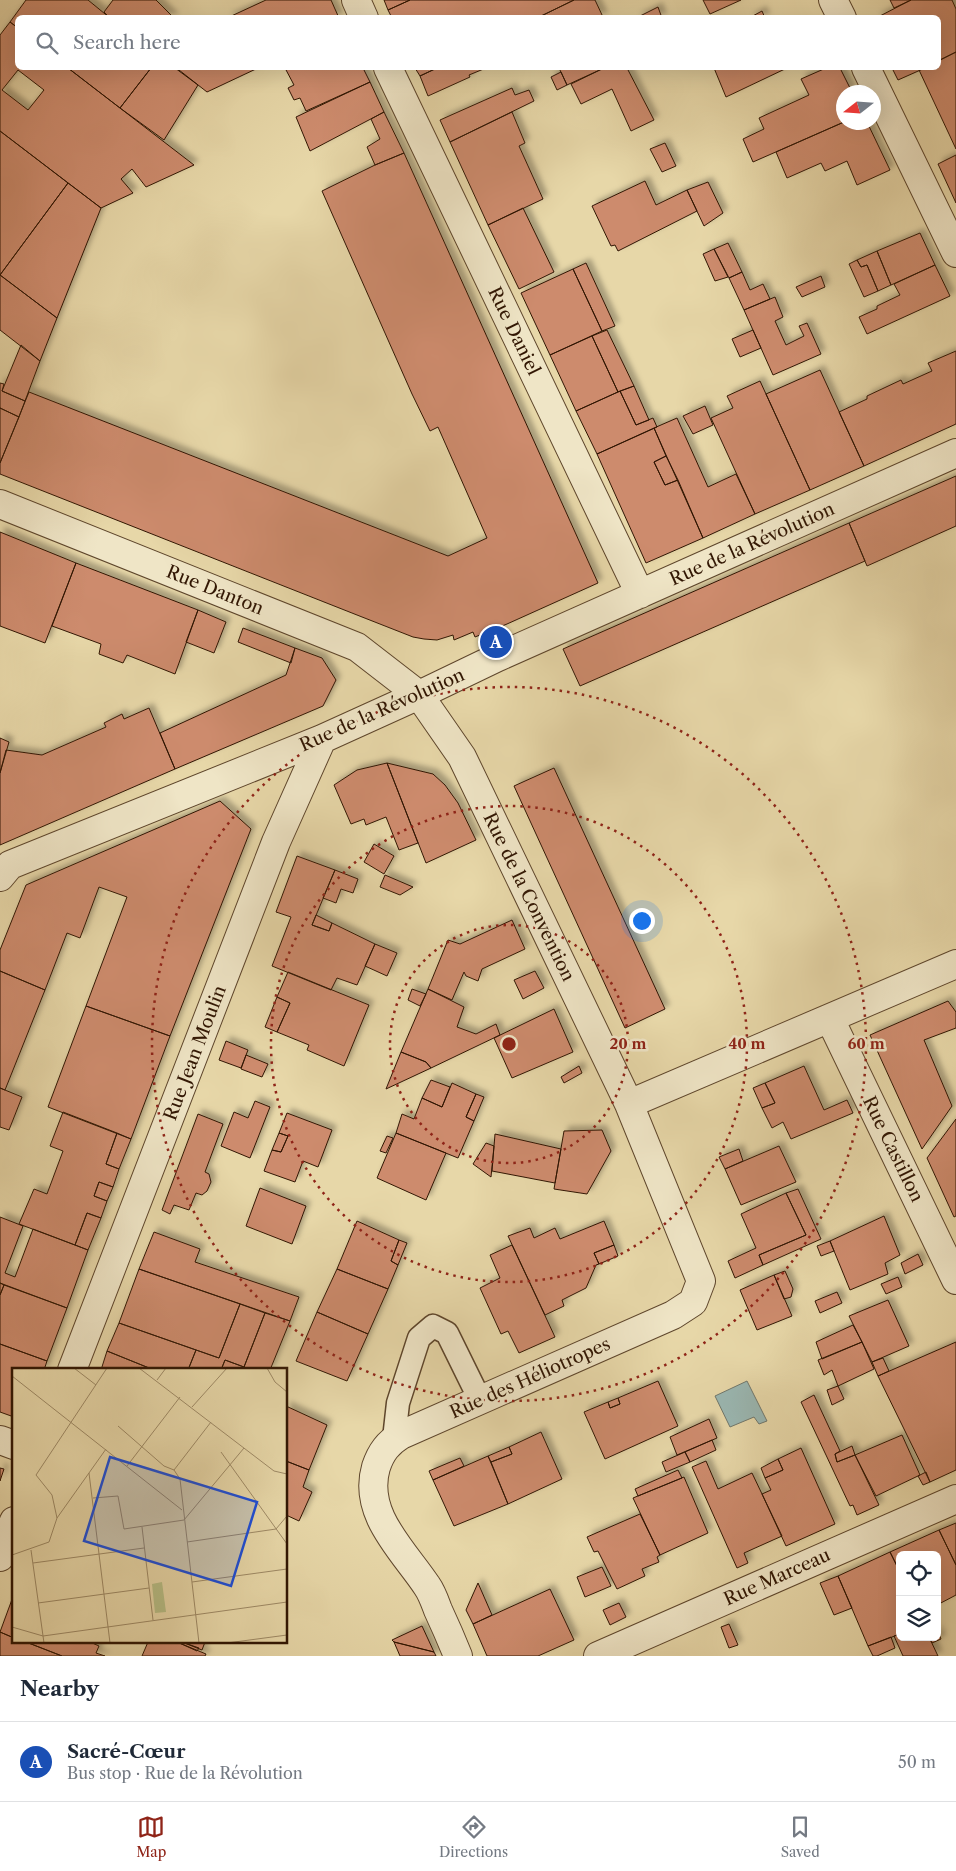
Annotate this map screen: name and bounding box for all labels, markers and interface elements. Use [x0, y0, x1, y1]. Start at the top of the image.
search box [15, 15, 941, 70]
icon: search [33, 29, 61, 57]
text: Search here [73, 31, 181, 54]
north arrow [836, 85, 881, 130]
street label: Rue Daniel [483, 283, 545, 379]
street label: Rue de la Révolution [666, 498, 838, 590]
street label: Rue Danton [163, 560, 267, 620]
pin: A [480, 623, 512, 661]
street label: Rue de la Révolution [296, 664, 468, 756]
street label: Rue de la Convention [479, 809, 579, 985]
your location [629, 908, 655, 934]
street label: Rue Jean Moulin [159, 982, 231, 1124]
text: 20 m [609, 1034, 647, 1053]
text: 40 m [728, 1034, 766, 1053]
text: 60 m [847, 1034, 885, 1053]
centre of rings [500, 1035, 518, 1053]
street label: Rue Castillon [858, 1092, 928, 1206]
street label: Rue des Héliotropes [446, 1333, 614, 1423]
inset map [12, 1368, 288, 1644]
street label: Rue Marceau [720, 1544, 834, 1610]
map controls [896, 1551, 941, 1641]
button: locate [896, 1551, 941, 1596]
button: layers [896, 1596, 941, 1641]
text: Nearby [20, 1676, 99, 1701]
text: Sacré-Cœur [67, 1740, 185, 1763]
text: A [30, 1752, 42, 1772]
text: 50 m [898, 1752, 936, 1772]
text: Bus stop · Rue de la Révolution [67, 1763, 303, 1783]
tab: Map [136, 1813, 166, 1861]
tab: Directions [439, 1813, 508, 1861]
tab: Saved [781, 1813, 820, 1861]

